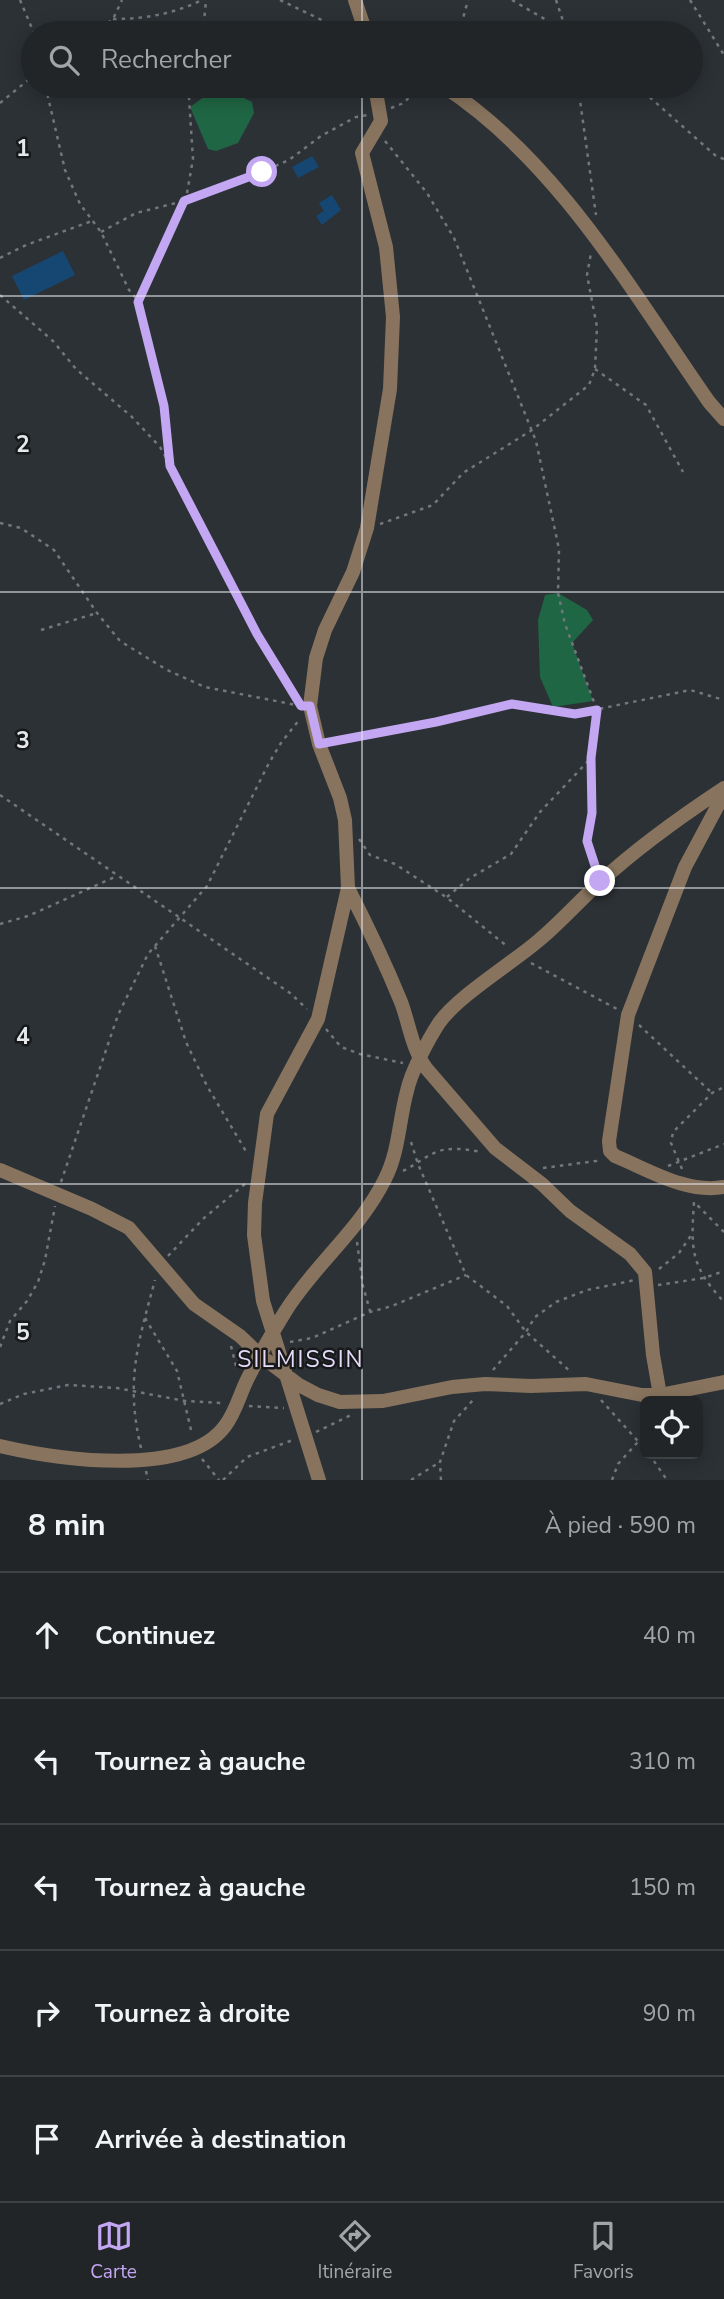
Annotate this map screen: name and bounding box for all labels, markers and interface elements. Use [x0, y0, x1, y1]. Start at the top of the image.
search box [21, 21, 703, 98]
icon: search [45, 41, 83, 79]
text: Rechercher [101, 42, 232, 77]
text: 1 [16, 133, 30, 164]
route start [246, 156, 277, 187]
text: 2 [16, 429, 30, 460]
text: 3 [16, 725, 30, 756]
route end [584, 865, 615, 896]
text: 4 [16, 1021, 30, 1052]
text: 5 [16, 1317, 30, 1348]
district label: SILMISSIN [237, 1344, 365, 1375]
map controls [640, 1396, 703, 1459]
button: locate [640, 1396, 703, 1459]
text: 8 min [28, 1505, 106, 1546]
text: À pied · 590 m [545, 1510, 696, 1541]
icon: ahead [28, 1616, 66, 1654]
text: Continuez [95, 1618, 215, 1653]
text: 40 m [643, 1620, 696, 1651]
icon: left [28, 1742, 66, 1780]
text: Tournez à gauche [95, 1744, 306, 1779]
text: 310 m [629, 1746, 696, 1777]
icon: left [28, 1868, 66, 1906]
text: Tournez à gauche [95, 1870, 306, 1905]
text: 150 m [629, 1872, 696, 1903]
icon: right [28, 1994, 66, 2032]
text: Tournez à droite [95, 1996, 290, 2031]
text: 90 m [643, 1998, 696, 2029]
icon: arrive [28, 2120, 66, 2158]
text: Arrivée à destination [95, 2122, 346, 2157]
tab: Carte [90, 2217, 137, 2285]
tab: Itinéraire [318, 2217, 392, 2285]
tab: Favoris [573, 2217, 634, 2285]

